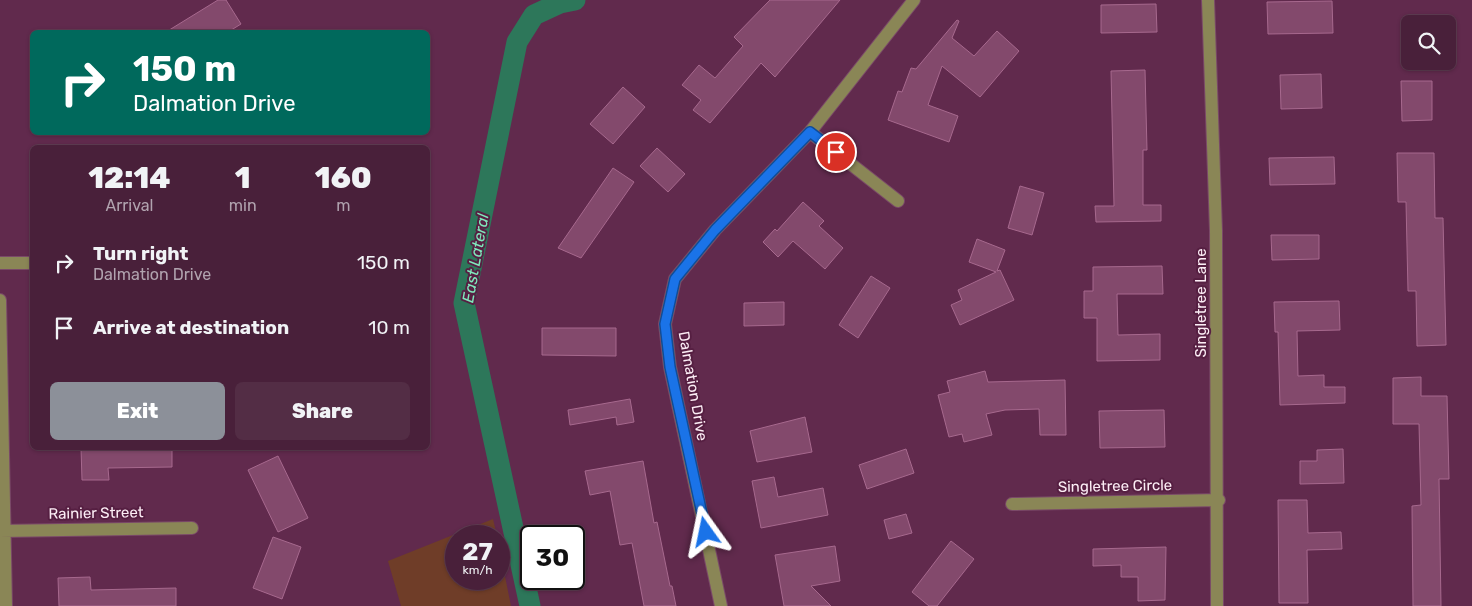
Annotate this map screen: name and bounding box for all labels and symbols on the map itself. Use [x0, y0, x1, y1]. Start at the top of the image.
pin [815, 131, 857, 173]
water label: East Lateral [458, 211, 493, 304]
street label: Singletree Lane [1192, 248, 1210, 358]
street label: Dalmation Drive [675, 330, 711, 442]
street label: Singletree Circle [1058, 476, 1172, 496]
street label: Rainier Street [48, 503, 144, 523]
position arrow [679, 505, 731, 557]
speed limit sign: 30 [520, 525, 585, 590]

